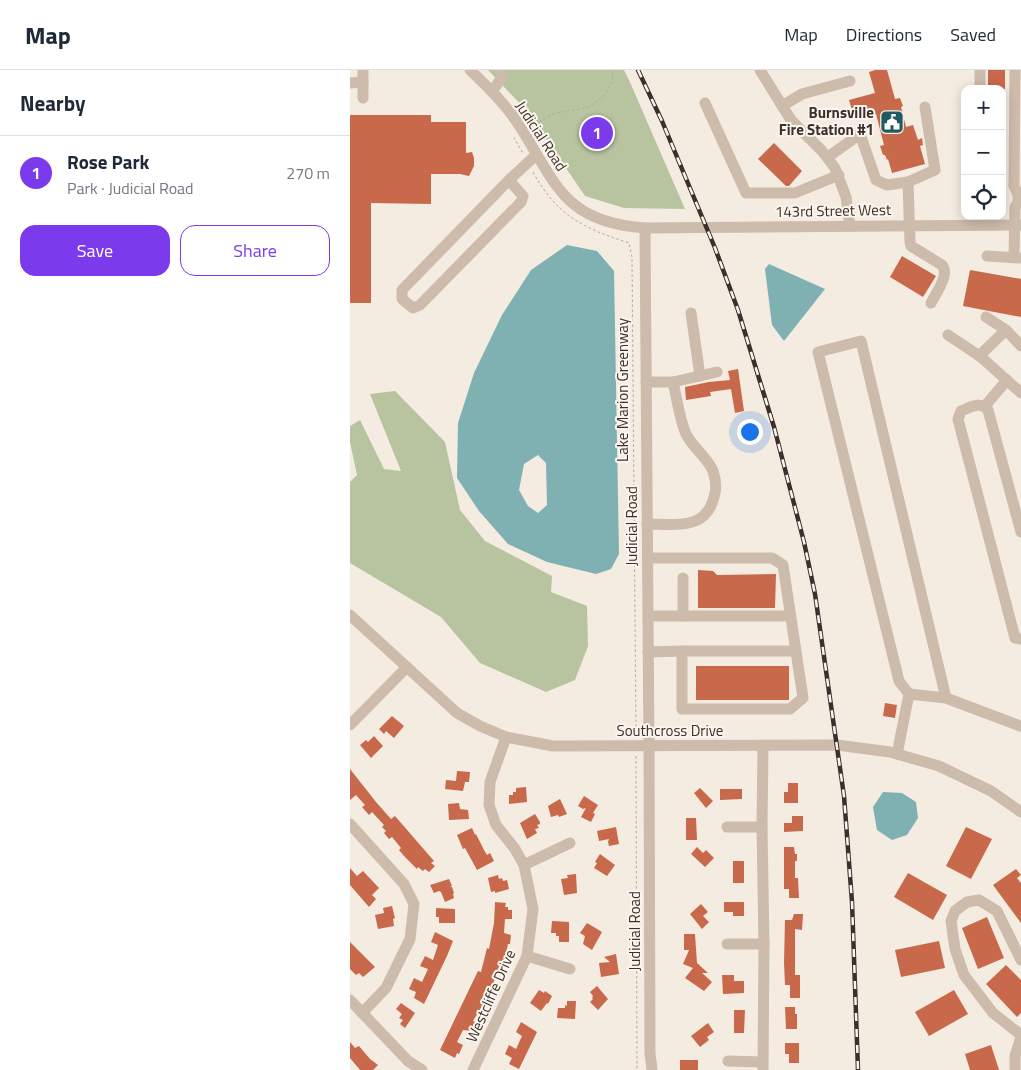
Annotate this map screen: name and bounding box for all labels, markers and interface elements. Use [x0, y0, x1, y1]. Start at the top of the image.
text: Map [25, 17, 71, 53]
text: Map [784, 21, 818, 48]
text: Directions [846, 21, 922, 48]
text: Saved [950, 21, 996, 48]
map controls [961, 85, 1006, 220]
button: + [961, 85, 1006, 130]
text: Nearby [20, 87, 85, 119]
street label: Judicial Road [510, 96, 573, 176]
place label: Burnsville Fire Station #1 [779, 101, 874, 141]
public building icon: Burnsville Fire Station #1 [879, 109, 905, 135]
pin: 1 [581, 114, 613, 152]
button: − [961, 130, 1006, 175]
text: Rose Park [67, 147, 149, 176]
text: 1 [32, 161, 40, 185]
text: 270 m [286, 161, 330, 185]
button: locate [961, 175, 1006, 220]
text: Park · Judicial Road [67, 176, 194, 200]
street label: 143rd Street West [775, 198, 892, 223]
button: Save [20, 225, 170, 276]
button: Share [180, 225, 330, 276]
street label: Lake Marion Greenway [611, 318, 634, 462]
your location [737, 419, 763, 445]
street label: Judicial Road [620, 486, 643, 566]
street label: Southcross Drive [617, 719, 723, 742]
street label: Judicial Road [623, 891, 646, 971]
street label: Westcliffe Drive [460, 946, 521, 1046]

